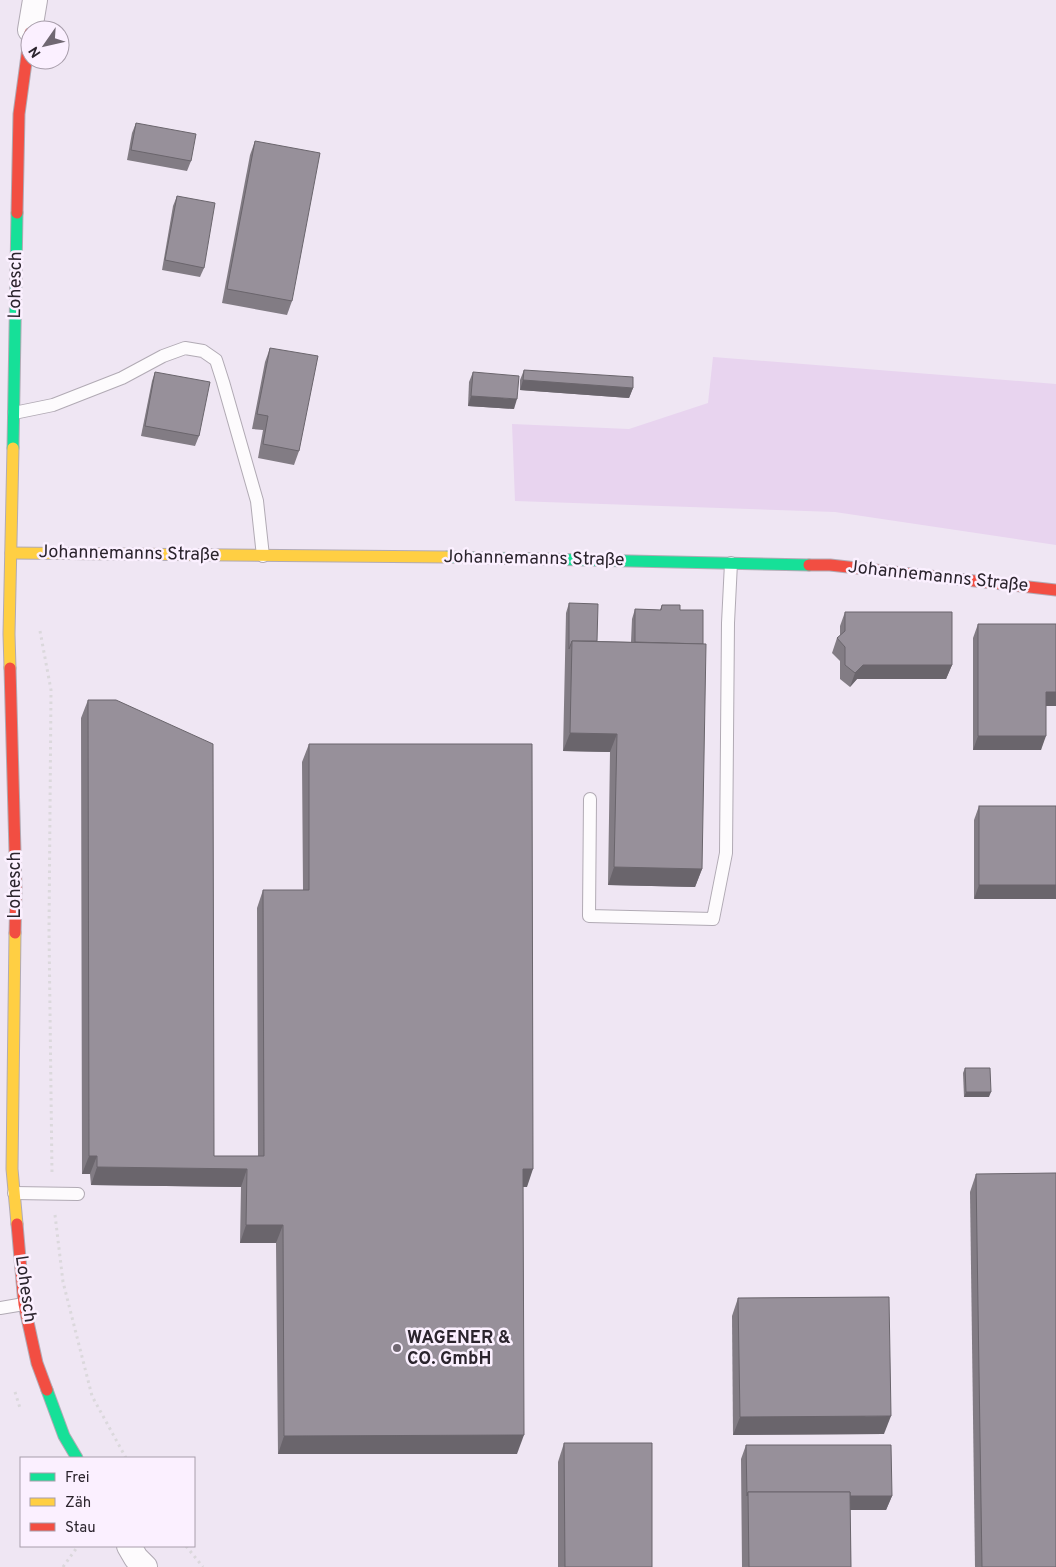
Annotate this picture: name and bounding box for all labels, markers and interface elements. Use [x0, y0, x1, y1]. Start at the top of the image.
north arrow [20, 20, 70, 70]
text: N [26, 43, 45, 60]
street label: Lohesch [4, 251, 28, 319]
street label: Johannemanns Straße [38, 541, 220, 567]
street label: Johannemanns Straße [443, 546, 625, 572]
street label: Johannemanns Straße [847, 556, 1029, 598]
street label: Lohesch [4, 851, 27, 919]
street label: Lohesch [9, 1254, 41, 1324]
place label: WAGENER & CO. GmbH [407, 1327, 511, 1371]
marker: WAGENER & CO. GmbH [391, 1342, 403, 1354]
legend [20, 1457, 195, 1547]
text: Frei [65, 1469, 90, 1488]
text: Zäh [65, 1494, 91, 1513]
text: Stau [65, 1519, 96, 1538]

